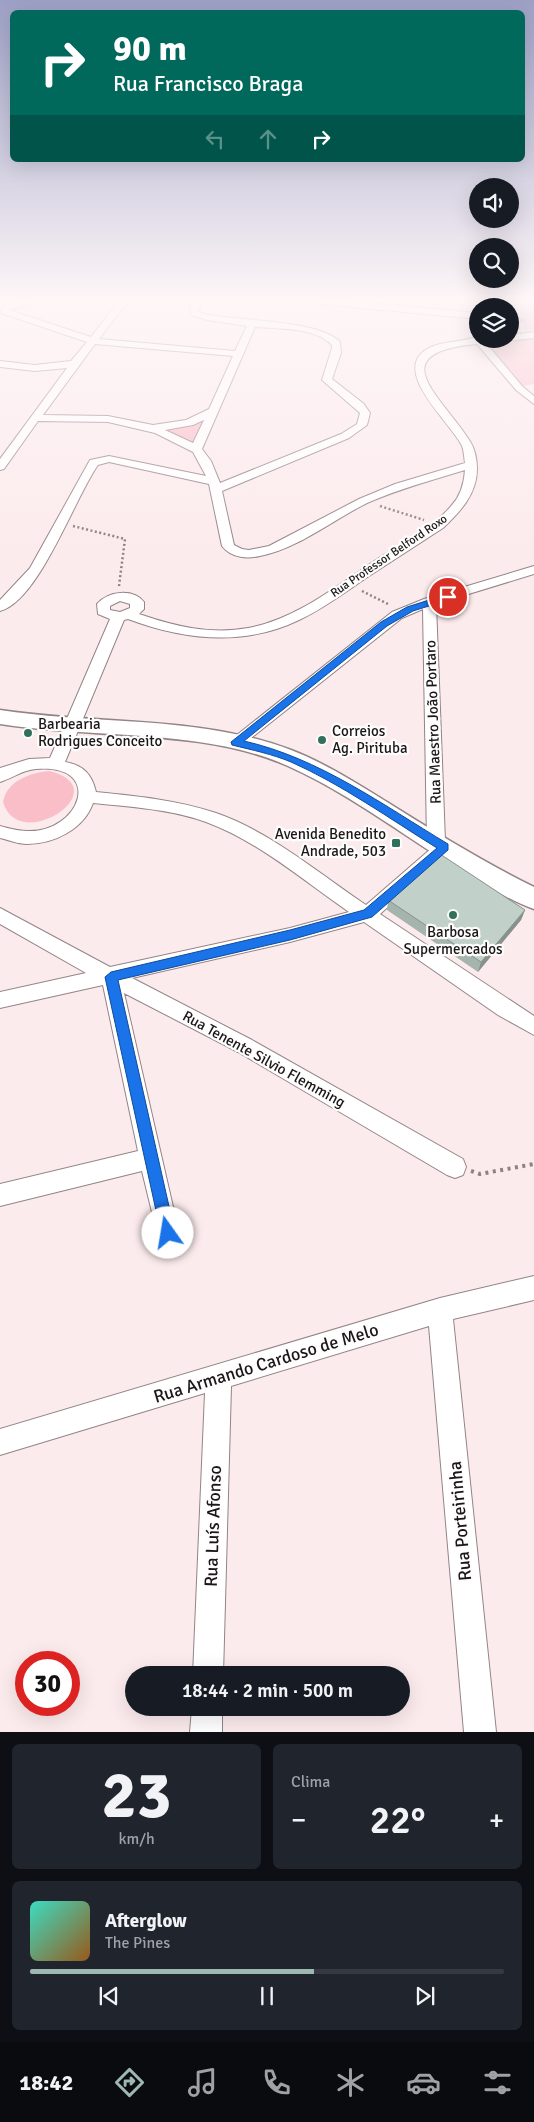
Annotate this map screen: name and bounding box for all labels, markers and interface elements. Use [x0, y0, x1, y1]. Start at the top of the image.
text: 90 m [113, 27, 187, 70]
icon: right [30, 30, 95, 95]
text: Rua Francisco Braga [113, 70, 303, 97]
icon: left [201, 125, 229, 153]
icon: ahead [254, 125, 282, 153]
icon: right [307, 125, 335, 153]
map controls [469, 178, 519, 348]
button: sound [469, 178, 519, 228]
button: search [469, 238, 519, 288]
button: layers [469, 298, 519, 348]
street label: Rua Professor Belford Roxo [328, 511, 450, 601]
pin [427, 576, 469, 618]
icon: arrive [434, 583, 462, 611]
street label: Rua Maestro João Portaro [421, 640, 445, 804]
place label: Barbearia Rodrigues Conceito [38, 715, 162, 750]
place label: Correios Ag. Pirituba [332, 722, 408, 757]
marker: Barbearia Rodrigues Conceito [22, 727, 34, 739]
marker: Correios Ag. Pirituba [316, 734, 328, 746]
place label: Avenida Benedito Andrade, 503 [275, 825, 386, 860]
marker: Avenida Benedito Andrade, 503 [390, 837, 402, 849]
marker: Barbosa Supermercados [447, 909, 459, 921]
place label: Barbosa Supermercados [403, 923, 503, 958]
street label: Rua Tenente Silvio Flemming [179, 1007, 349, 1111]
position arrow [141, 1206, 193, 1258]
street label: Rua Armando Cardoso de Melo [151, 1318, 381, 1408]
street label: Rua Porteirinha [444, 1460, 476, 1582]
street label: Rua Luís Afonso [200, 1465, 226, 1587]
speed limit sign: 30 [15, 1651, 80, 1716]
text: 18:44 · 2 min · 500 m [182, 1679, 353, 1703]
text: 23 [101, 1756, 172, 1836]
text: Clima [291, 1772, 330, 1792]
text: 22° [370, 1797, 425, 1844]
text: − [291, 1803, 306, 1837]
text: + [489, 1803, 504, 1837]
text: km/h [118, 1829, 155, 1849]
text: Afterglow [105, 1909, 187, 1933]
text: The Pines [105, 1933, 170, 1953]
icon: previous [95, 1982, 123, 2010]
icon: pause [253, 1982, 281, 2010]
icon: next [411, 1982, 439, 2010]
icon: directions [112, 2065, 147, 2100]
icon: music [185, 2065, 220, 2100]
icon: phone [259, 2065, 294, 2100]
icon: climate [333, 2065, 368, 2100]
icon: car [406, 2065, 441, 2100]
icon: filters [480, 2065, 515, 2100]
text: 18:42 [19, 2069, 73, 2096]

